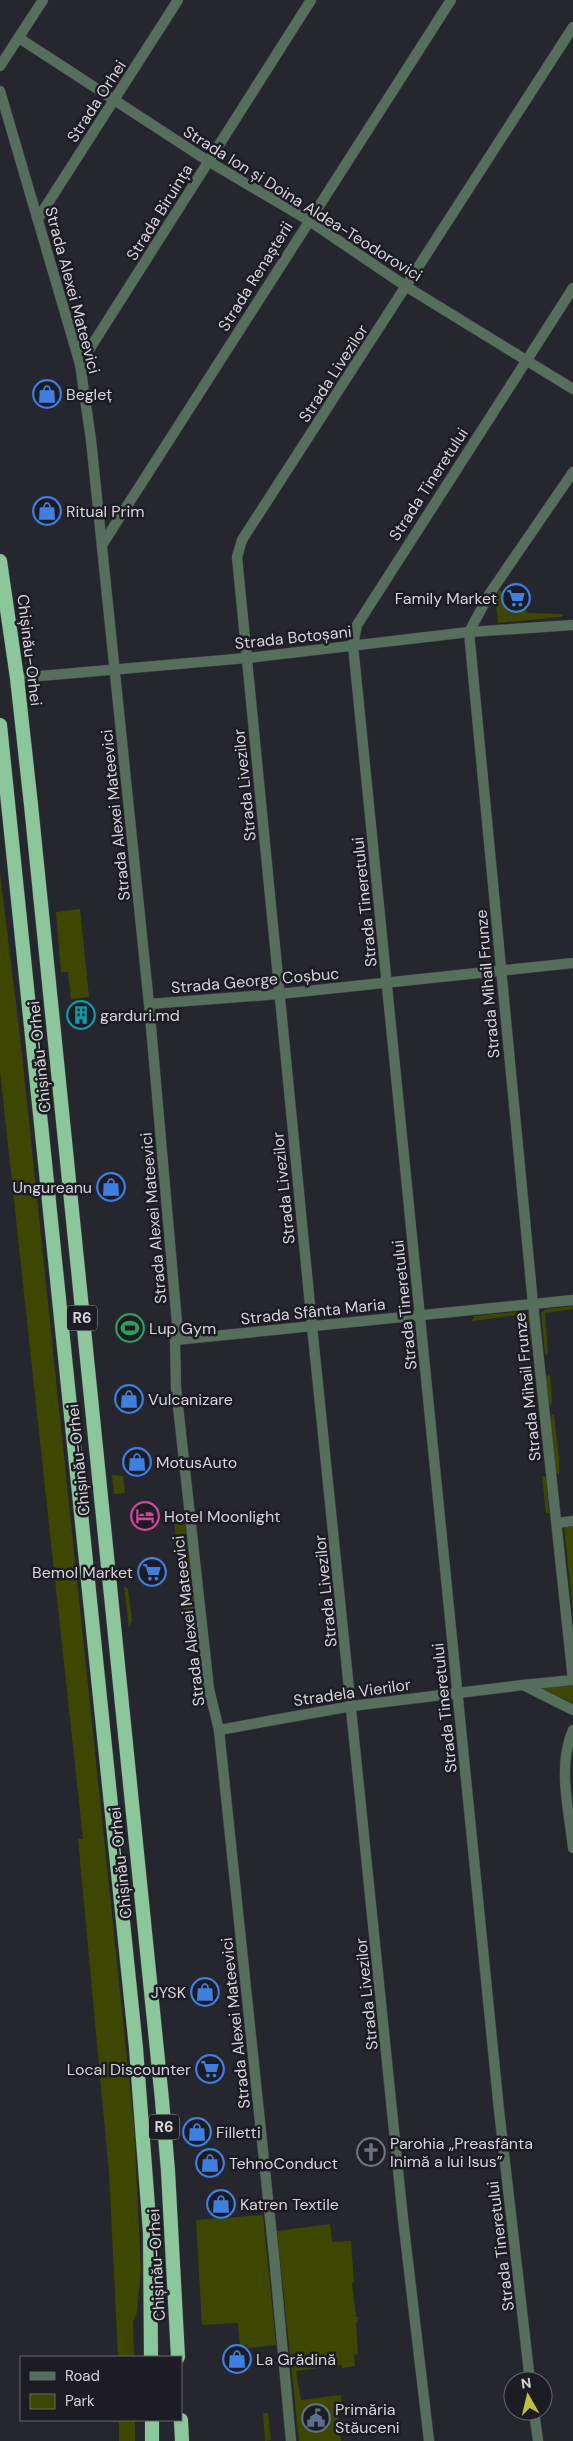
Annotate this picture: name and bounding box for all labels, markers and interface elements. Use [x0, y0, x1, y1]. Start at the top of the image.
street label: Strada Orhei [62, 56, 131, 146]
street label: Strada Ion și Doina Aldea-Teodorovici [179, 121, 426, 286]
street label: Strada Biruința [121, 160, 197, 264]
street label: Strada Alexei Mateevici [40, 204, 105, 376]
street label: Strada Renașterii [213, 217, 298, 335]
street label: Strada Livezilor [294, 320, 373, 426]
shop icon: Begleț [32, 379, 62, 409]
place label: Begleț [66, 384, 112, 405]
street label: Strada Tineretului [384, 424, 473, 545]
shop icon: Ritual Prim [32, 496, 62, 526]
place label: Ritual Prim [66, 501, 145, 522]
supermarket icon: Family Market [501, 583, 531, 613]
place label: Family Market [395, 588, 497, 609]
street label: Chișinău-Orhei [12, 593, 47, 707]
street label: Strada Botoșani [234, 621, 352, 654]
street label: Strada Alexei Mateevici [96, 728, 135, 902]
street label: Strada Livezilor [228, 728, 261, 842]
street label: Strada Tineretului [347, 836, 382, 968]
street label: Strada Mihail Frunze [471, 909, 504, 1059]
street label: Strada George Coșbuc [170, 963, 340, 998]
street label: Chișinău-Orhei [23, 1000, 56, 1114]
building icon: garduri.md [66, 1000, 96, 1030]
place label: garduri.md [100, 1005, 180, 1026]
street label: Strada Alexei Mateevici [136, 1131, 171, 1305]
street label: Strada Livezilor [267, 1131, 300, 1245]
shop icon: Ungureanu [96, 1172, 126, 1202]
place label: Ungureanu [12, 1177, 92, 1198]
street label: Strada Tineretului [387, 1239, 422, 1371]
street label: Strada Sfânta Maria [240, 1293, 386, 1330]
road number: R6 [67, 1306, 97, 1330]
street label: Strada Mihail Frunze [509, 1312, 546, 1462]
sports icon: Lup Gym [115, 1313, 145, 1343]
place label: Lup Gym [149, 1318, 216, 1339]
shop icon: Vulcanizare [114, 1384, 144, 1414]
place label: Vulcanizare [148, 1389, 233, 1410]
street label: Chișinău-Orhei [62, 1403, 95, 1517]
shop icon: MotusAuto [122, 1447, 152, 1477]
place label: MotusAuto [156, 1452, 237, 1473]
hotel icon: Hotel Moonlight [130, 1501, 160, 1531]
place label: Hotel Moonlight [164, 1506, 280, 1527]
street label: Strada Alexei Mateevici [168, 1534, 209, 1708]
street label: Strada Livezilor [309, 1534, 342, 1648]
supermarket icon: Bemol Market [137, 1557, 167, 1587]
place label: Bemol Market [32, 1562, 133, 1583]
street label: Strada Tineretului [427, 1642, 462, 1774]
street label: Stradela Vierilor [292, 1674, 412, 1711]
street label: Chișinău-Orhei [104, 1806, 137, 1920]
street label: Strada Alexei Mateevici [216, 1936, 255, 2110]
street label: Strada Livezilor [350, 1937, 383, 2051]
shop icon: JYSK [190, 1977, 220, 2007]
place label: JYSK [151, 1982, 186, 2003]
supermarket icon: Local Discounter [195, 2054, 225, 2084]
place label: Local Discounter [67, 2059, 191, 2080]
road number: R6 [149, 2114, 179, 2140]
shop icon: Filletti [182, 2117, 212, 2147]
place label: Filletti [216, 2122, 261, 2143]
place label: Parohia „Preasfânta Inimă a lui Isus” [390, 2133, 533, 2172]
church icon: Parohia „Preasfânta Inimă a lui Isus” [356, 2137, 386, 2167]
shop icon: TehnoConduct [195, 2148, 225, 2178]
place label: TehnoConduct [229, 2153, 338, 2174]
street label: Strada Tineretului [482, 2180, 519, 2312]
shop icon: Katren Textile [206, 2189, 236, 2219]
place label: Katren Textile [240, 2194, 339, 2215]
street label: Chișinău-Orhei [143, 2208, 170, 2322]
shop icon: La Grădină [222, 2344, 252, 2374]
place label: La Grădină [256, 2349, 336, 2370]
legend [20, 2356, 182, 2421]
text: Road [65, 2366, 100, 2386]
north arrow [503, 2371, 553, 2421]
text: N [520, 2374, 533, 2393]
text: Park [65, 2391, 95, 2411]
place label: Primăria Stăuceni [335, 2399, 400, 2438]
public building icon: Primăria Stăuceni [301, 2403, 331, 2433]

